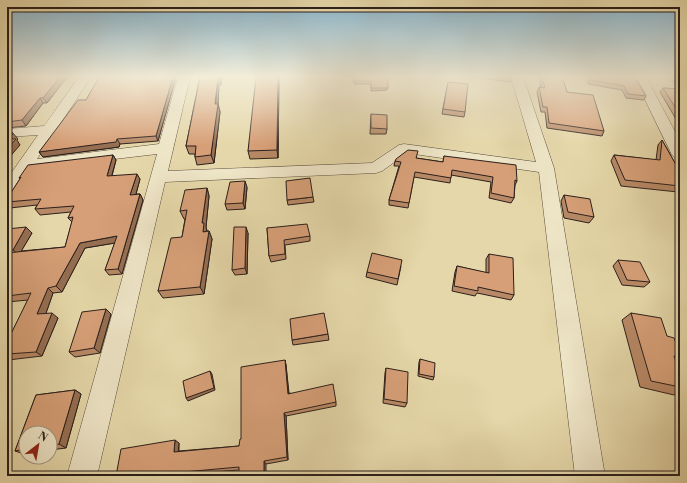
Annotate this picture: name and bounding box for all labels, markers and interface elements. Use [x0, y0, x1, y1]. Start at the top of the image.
north arrow [18, 425, 58, 465]
text: N [35, 429, 50, 446]

